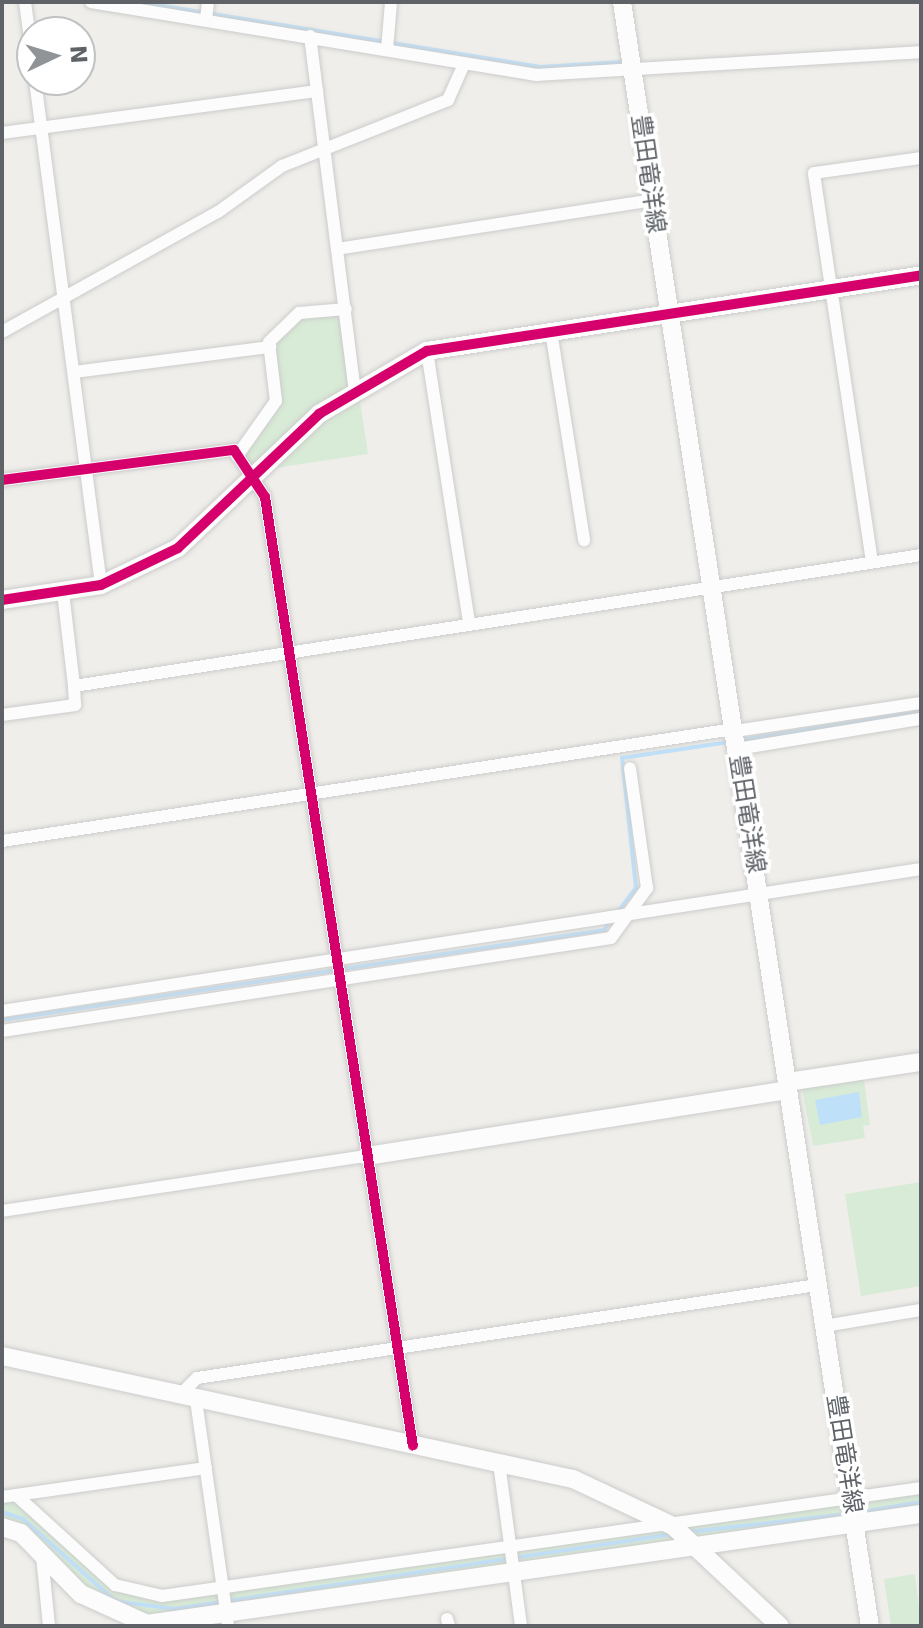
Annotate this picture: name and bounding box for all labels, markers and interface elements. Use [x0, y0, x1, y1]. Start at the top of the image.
north arrow [16, 16, 96, 96]
text: N [65, 44, 92, 64]
street label: 豊田竜洋線 [625, 113, 671, 235]
street label: 豊田竜洋線 [723, 752, 771, 876]
street label: 豊田竜洋線 [820, 1392, 868, 1516]

